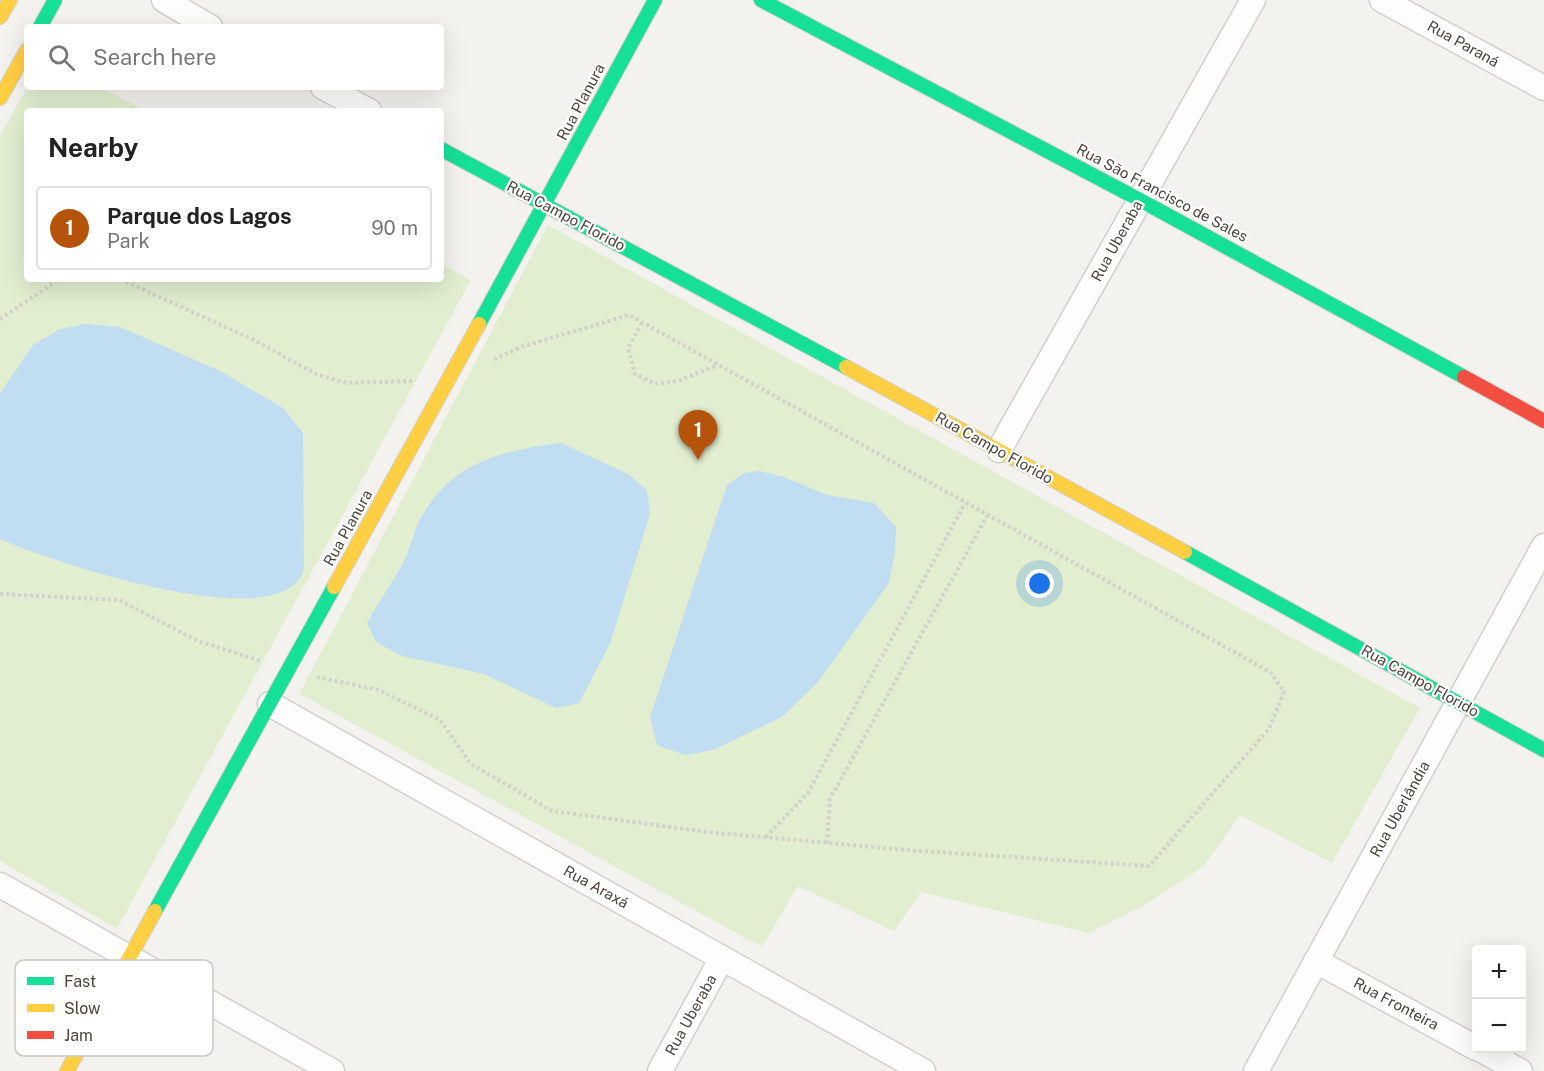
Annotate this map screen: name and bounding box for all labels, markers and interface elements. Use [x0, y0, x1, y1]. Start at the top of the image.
street label: Rua Paraná [1424, 17, 1502, 70]
search box [24, 24, 444, 90]
icon: search [45, 41, 78, 74]
text: Search here [93, 44, 217, 70]
street label: Rua Planura [553, 61, 608, 143]
text: Nearby [48, 132, 138, 163]
street label: Rua São Francisco de Sales [1074, 140, 1251, 245]
street label: Rua Campo Florido [504, 177, 628, 254]
street label: Rua Uberaba [1087, 197, 1146, 284]
text: Parque dos Lagos [107, 203, 292, 229]
text: 1 [65, 216, 74, 240]
text: 90 m [371, 216, 418, 240]
text: Park [107, 229, 150, 253]
street label: Rua Campo Florido [933, 408, 1056, 487]
pin: 1 [678, 410, 718, 460]
street label: Rua Planura [320, 487, 375, 569]
your location [1025, 569, 1054, 598]
street label: Rua Campo Florido [1359, 641, 1482, 720]
street label: Rua Uberlândia [1366, 758, 1433, 860]
street label: Rua Araxá [561, 862, 632, 911]
map controls [1472, 945, 1526, 1053]
button: + [1472, 945, 1526, 999]
legend [15, 960, 213, 1056]
street label: Rua Uberaba [661, 971, 720, 1058]
text: Fast [64, 972, 96, 991]
street label: Rua Fronteira [1351, 974, 1442, 1033]
text: Slow [64, 999, 101, 1018]
button: − [1472, 999, 1526, 1053]
text: Jam [64, 1026, 93, 1045]

